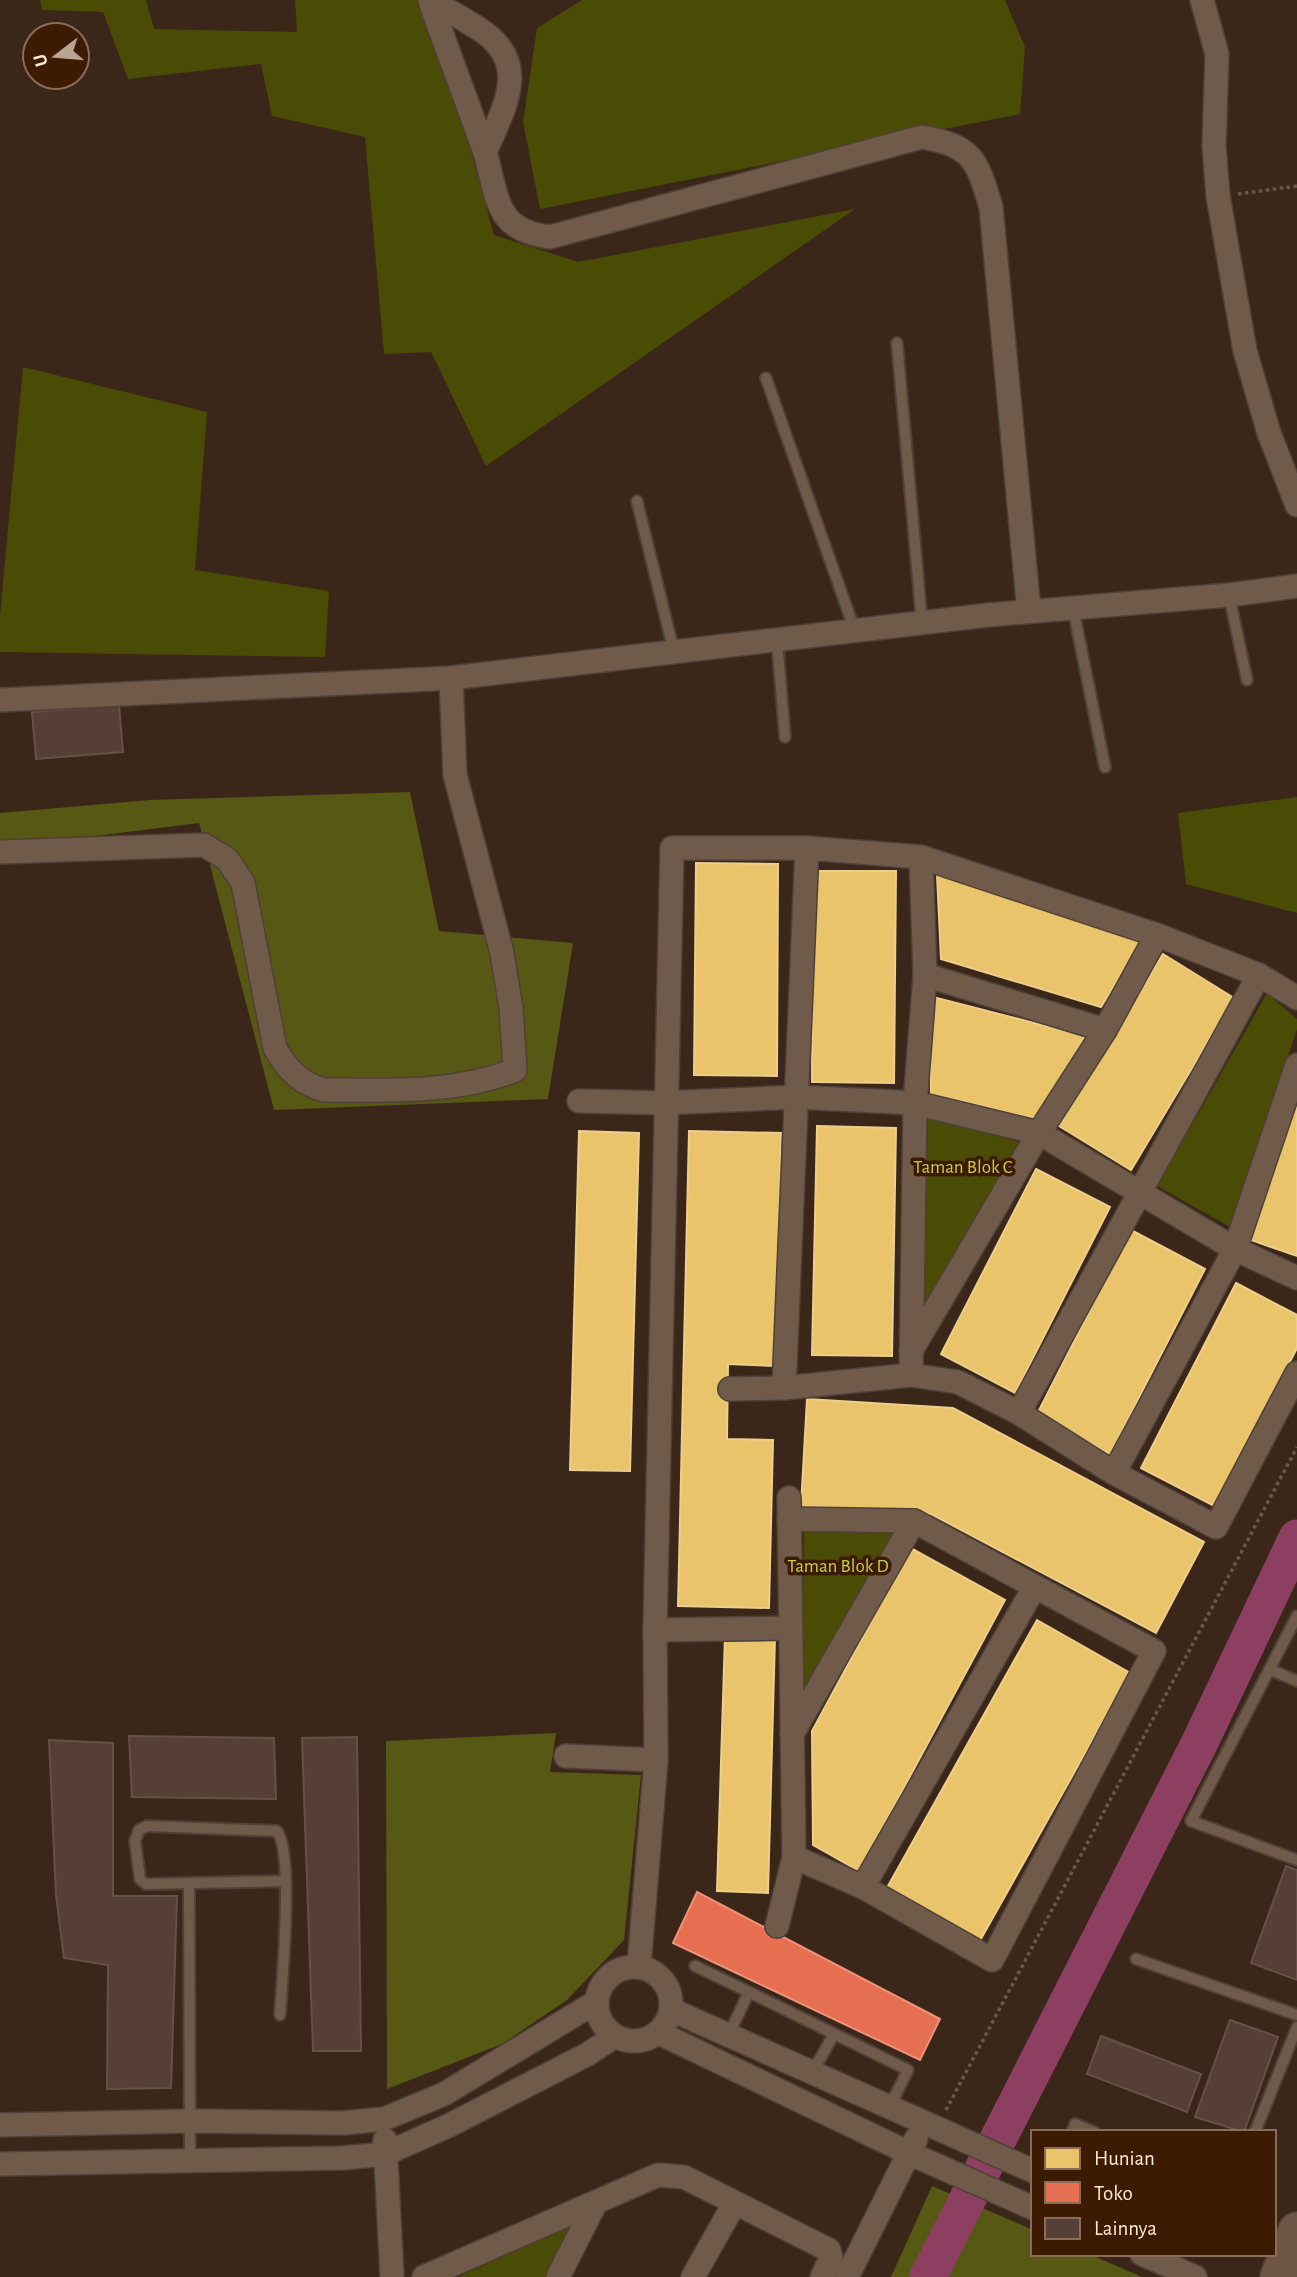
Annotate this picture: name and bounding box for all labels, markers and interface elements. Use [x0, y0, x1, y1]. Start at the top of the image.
north arrow [21, 21, 91, 91]
text: U [30, 52, 52, 69]
park label: Taman Blok C [913, 1158, 1013, 1177]
park label: Taman Blok D [787, 1557, 889, 1576]
legend [1031, 2130, 1276, 2256]
text: Hunian [1094, 2148, 1155, 2169]
text: Toko [1094, 2183, 1133, 2204]
text: Lainnya [1094, 2218, 1157, 2239]

